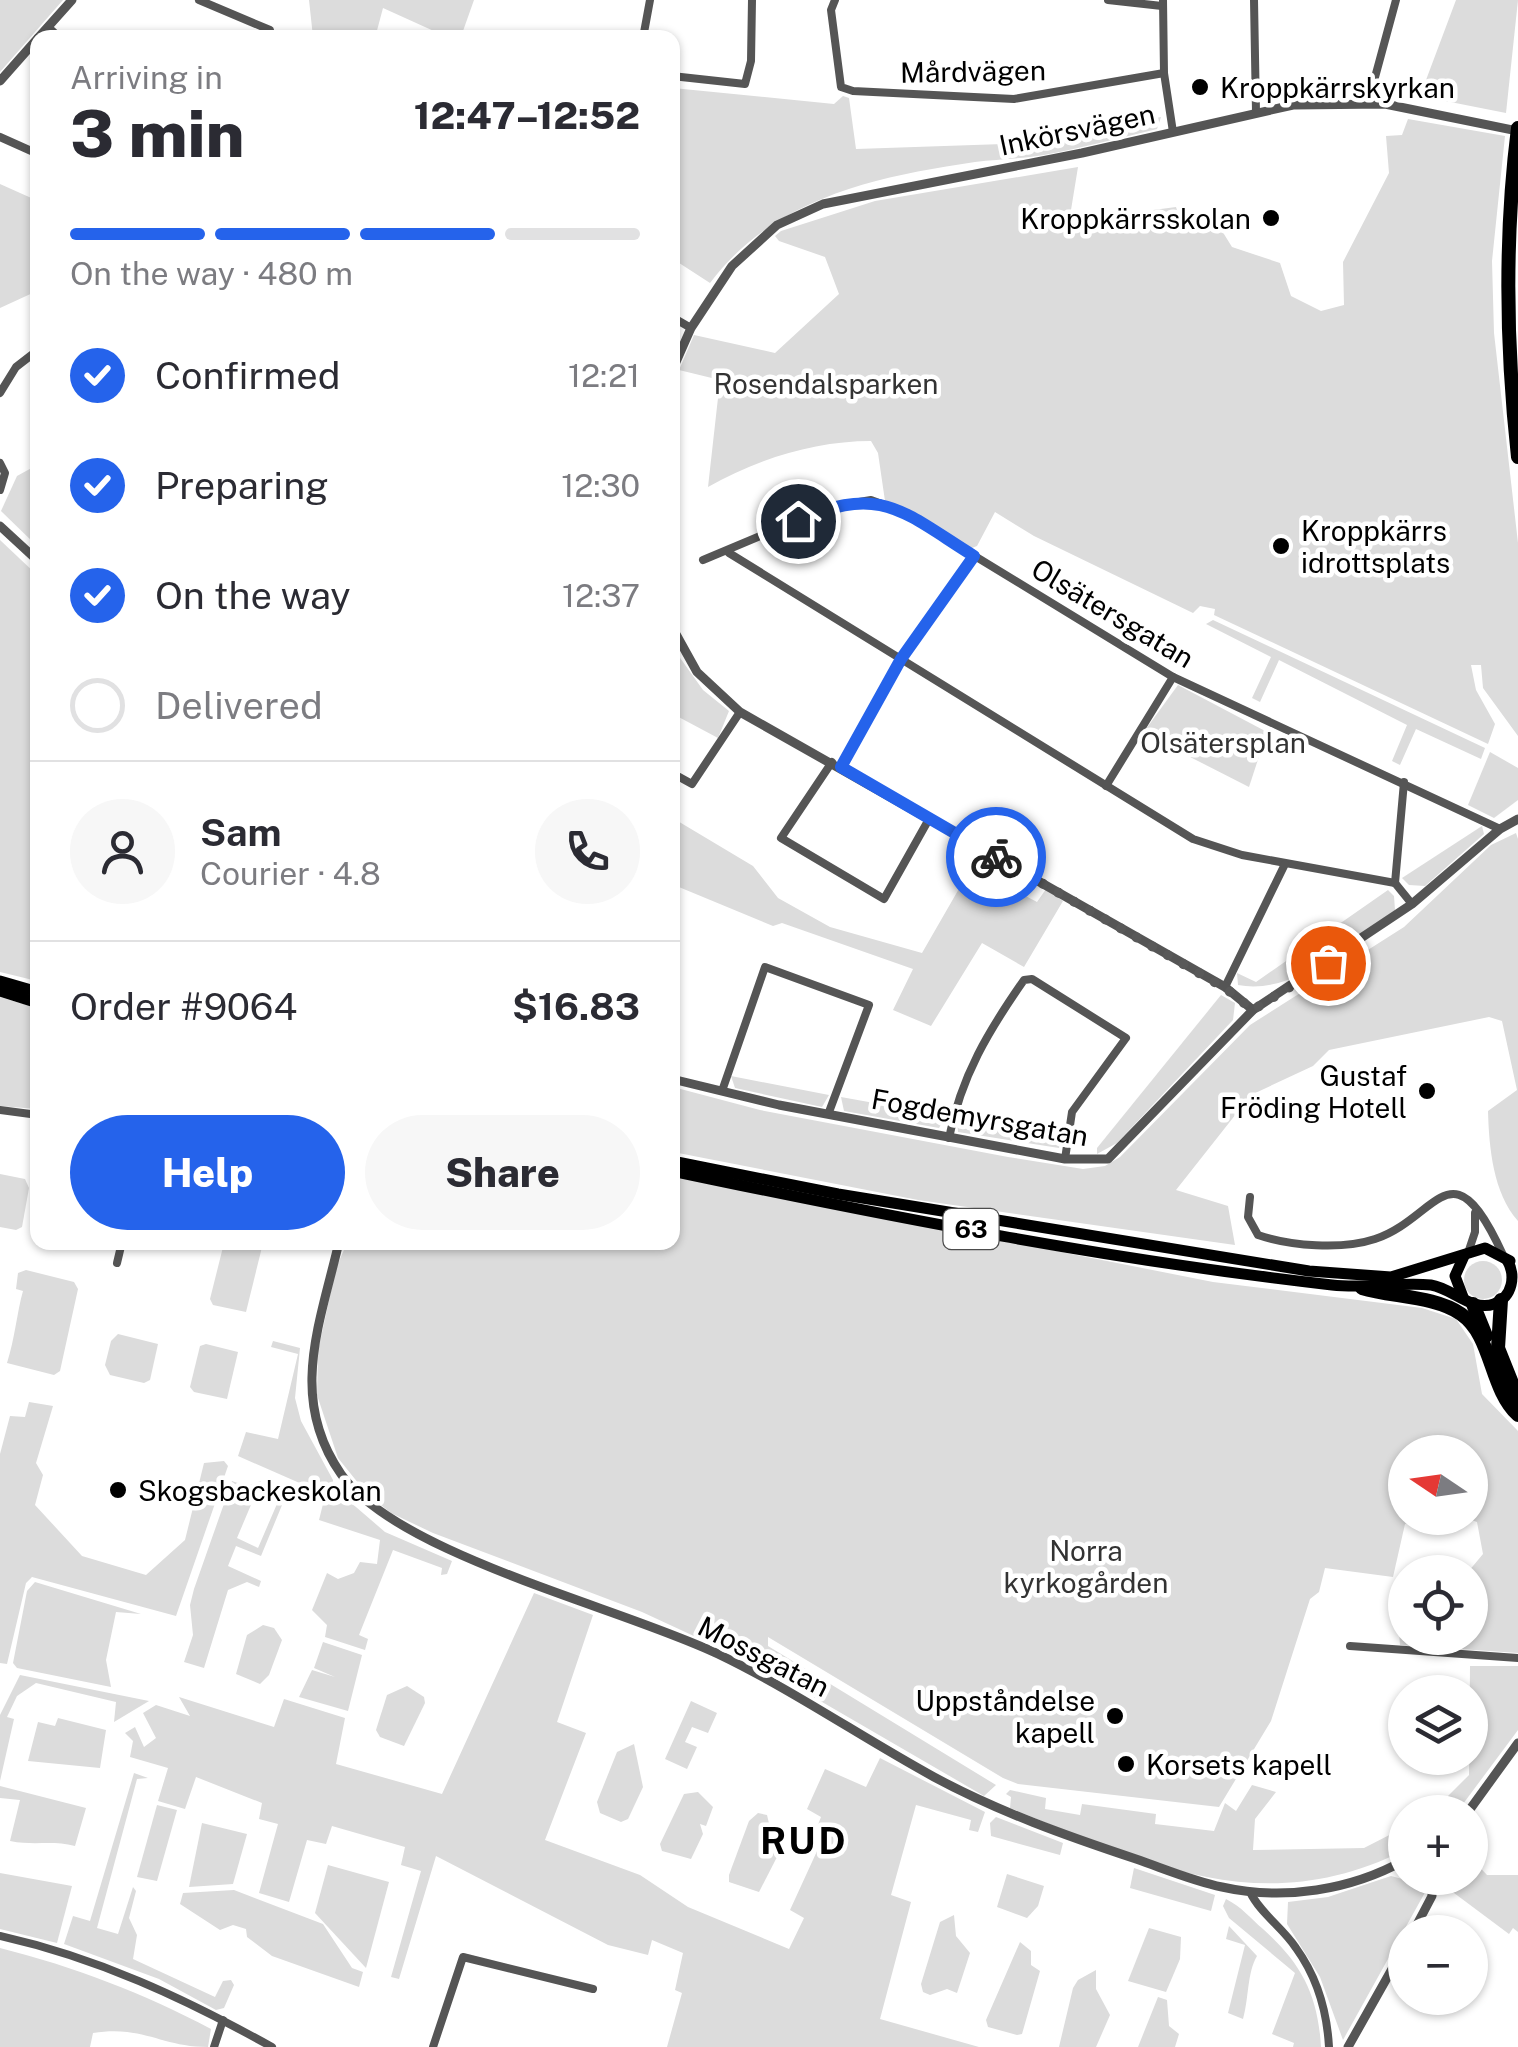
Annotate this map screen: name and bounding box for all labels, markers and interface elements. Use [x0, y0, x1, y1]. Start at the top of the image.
street label: Mårdvägen [900, 53, 1046, 89]
text: Arriving in [70, 59, 223, 96]
place label: Kroppkärrskyrkan [1220, 71, 1455, 104]
marker: Kroppkärrskyrkan [1189, 76, 1211, 98]
text: 12:47–12:52 [414, 93, 640, 138]
text: 3 min [70, 95, 245, 172]
street label: Inkörsvägen [996, 96, 1158, 162]
place label: Kroppkärrsskolan [1020, 202, 1251, 235]
marker: Kroppkärrsskolan [1260, 207, 1282, 229]
text: On the way · 480 m [70, 255, 353, 292]
icon: check [70, 348, 125, 403]
text: Confirmed [155, 353, 340, 398]
text: 12:21 [568, 357, 640, 394]
park label: Rosendalsparken [714, 367, 938, 400]
icon: check [70, 458, 125, 513]
text: Preparing [155, 463, 329, 508]
text: 12:30 [561, 467, 640, 504]
pin [756, 479, 841, 564]
icon: home [771, 494, 826, 549]
place label: Kroppkärrs idrottsplats [1301, 514, 1450, 579]
marker: Kroppkärrs idrottsplats [1270, 535, 1292, 557]
street label: Olsätersgatan [1026, 552, 1200, 674]
icon: check [70, 568, 125, 623]
text: On the way [155, 573, 351, 618]
text: 12:37 [562, 577, 640, 614]
text: Delivered [155, 683, 323, 728]
park label: Olsätersplan [1140, 726, 1306, 759]
button: person [70, 799, 175, 904]
button: phone [535, 799, 640, 904]
courier [946, 807, 1046, 907]
text: Sam [200, 810, 282, 855]
icon: bike [969, 830, 1024, 885]
text: Courier · 4.8 [200, 855, 381, 892]
pin [1286, 921, 1371, 1006]
icon: bag [1301, 936, 1356, 991]
text: Order #9064 [70, 984, 297, 1029]
text: $16.83 [512, 984, 640, 1029]
place label: Gustaf Fröding Hotell [1220, 1059, 1407, 1124]
marker: Gustaf Fröding Hotell [1416, 1080, 1438, 1102]
street label: Fogdemyrsgatan [869, 1082, 1091, 1152]
button: Help [70, 1115, 345, 1230]
button: Share [365, 1115, 640, 1230]
road number: 63 [944, 1209, 998, 1249]
north arrow [1388, 1435, 1488, 1535]
map controls [1388, 1435, 1488, 2015]
place label: Skogsbackeskolan [138, 1474, 382, 1507]
marker: Skogsbackeskolan [107, 1479, 129, 1501]
park label: Norra kyrkogården [1004, 1534, 1168, 1599]
button: locate [1388, 1555, 1488, 1655]
street label: Mossgatan [693, 1609, 835, 1703]
button: layers [1388, 1675, 1488, 1775]
place label: Uppståndelse kapell [915, 1684, 1095, 1749]
marker: Uppståndelse kapell [1104, 1705, 1126, 1727]
place label: Korsets kapell [1146, 1748, 1332, 1781]
marker: Korsets kapell [1115, 1753, 1137, 1775]
button: + [1388, 1795, 1488, 1895]
district label: RUD [760, 1818, 848, 1863]
button: − [1388, 1915, 1488, 2015]

